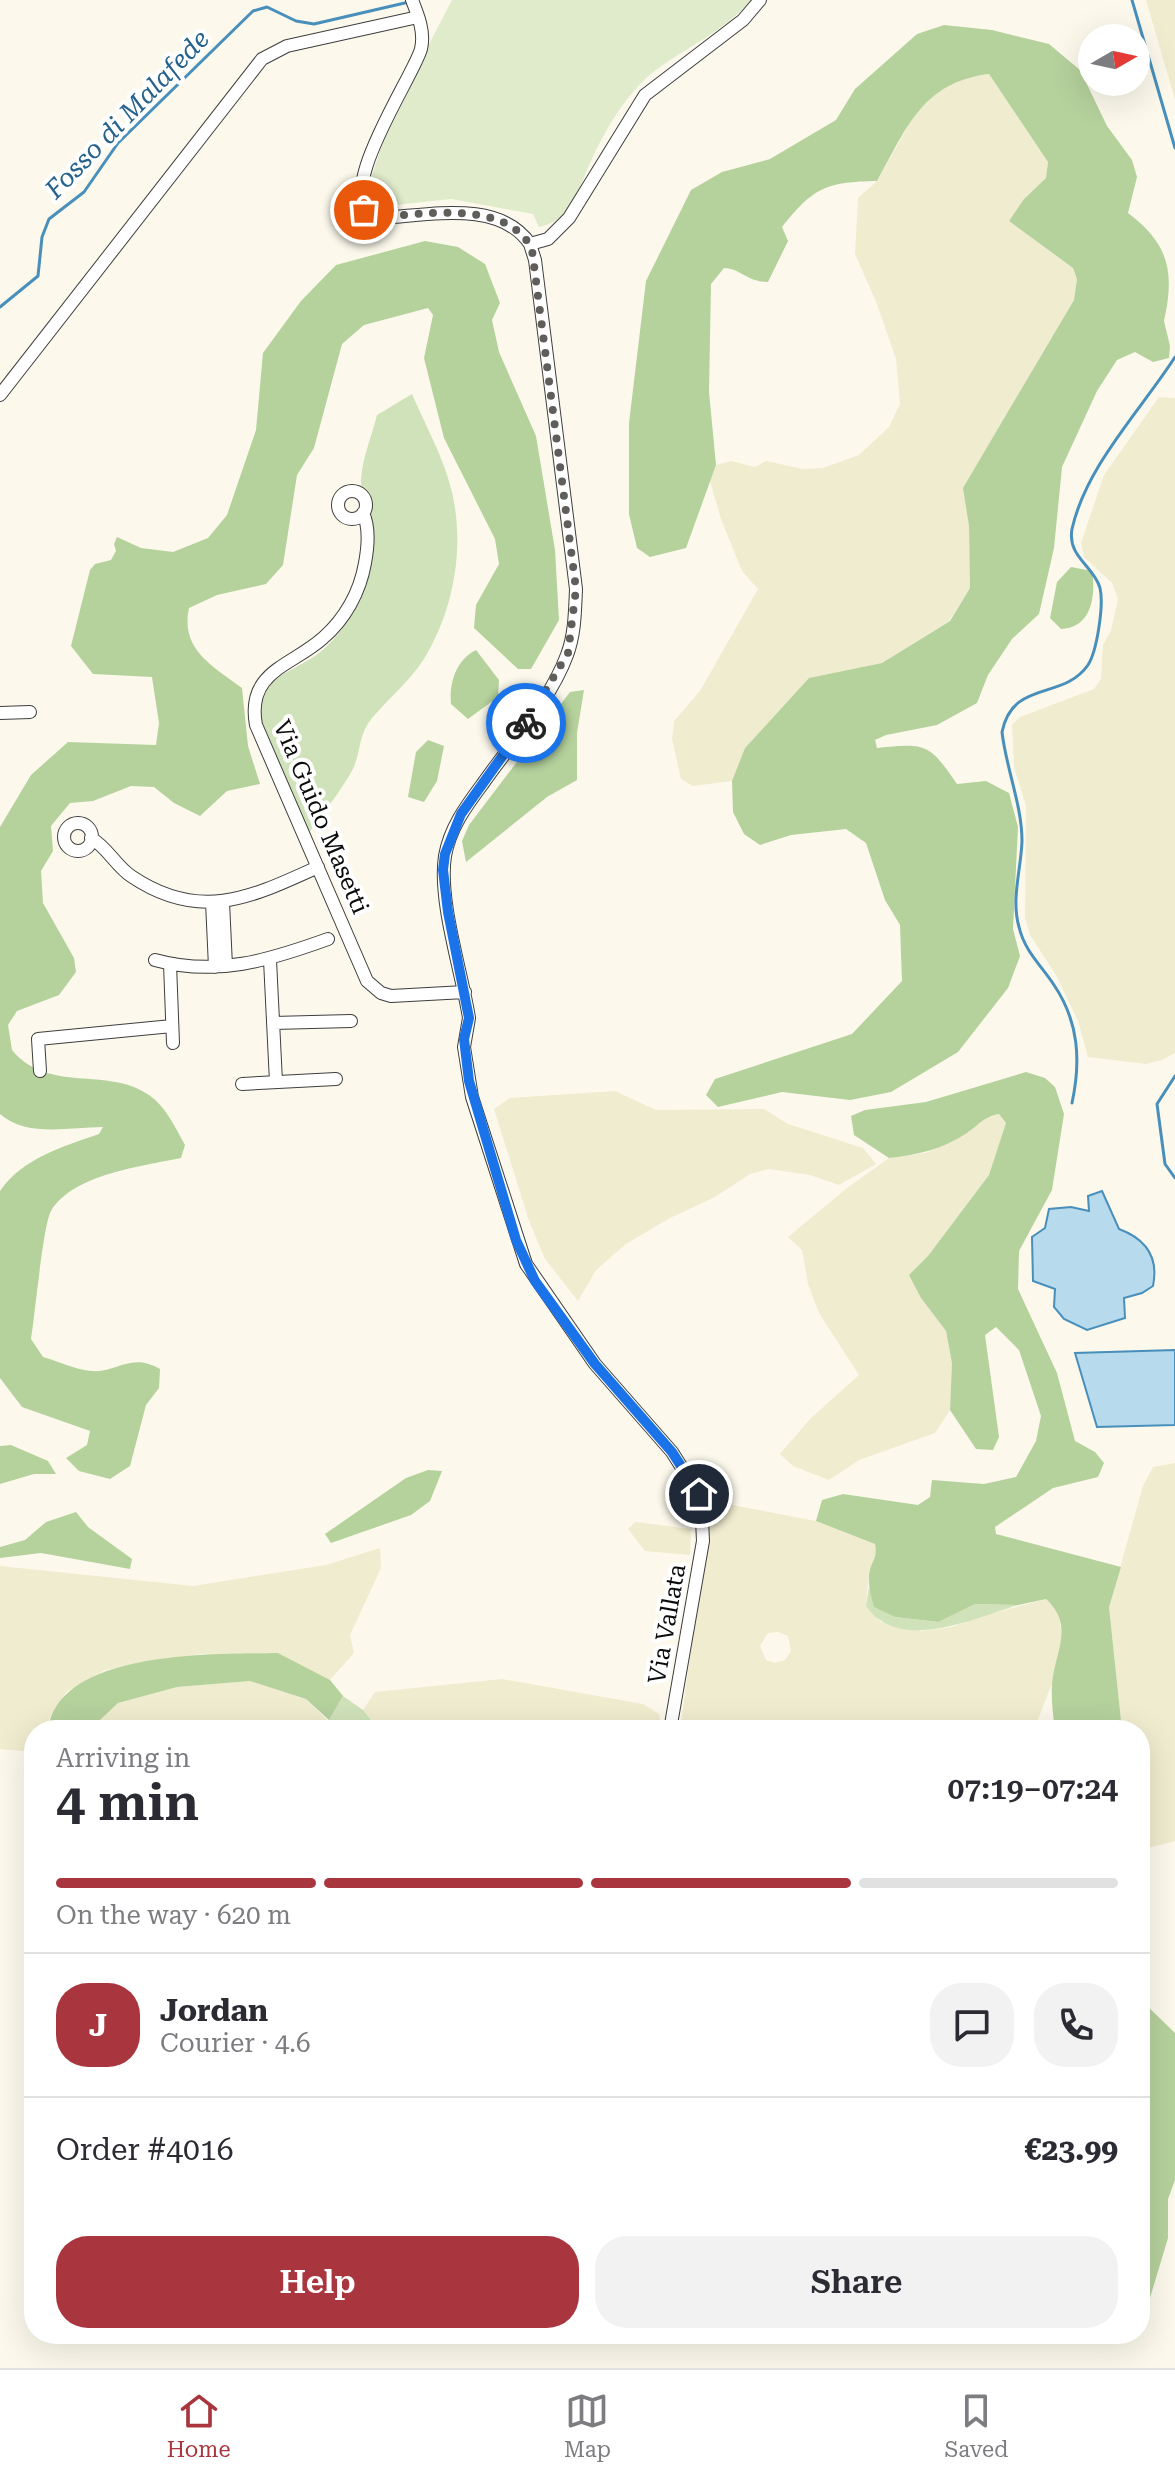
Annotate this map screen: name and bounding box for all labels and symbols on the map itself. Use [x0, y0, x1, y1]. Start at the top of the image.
water label: Fosso di Malafede [38, 24, 215, 205]
north arrow [1078, 24, 1150, 96]
pin [330, 176, 398, 244]
courier [486, 683, 566, 763]
street label: Via Guido Masetti [268, 716, 375, 918]
pin [665, 1460, 733, 1528]
street label: Via Vallata [643, 1562, 691, 1686]

